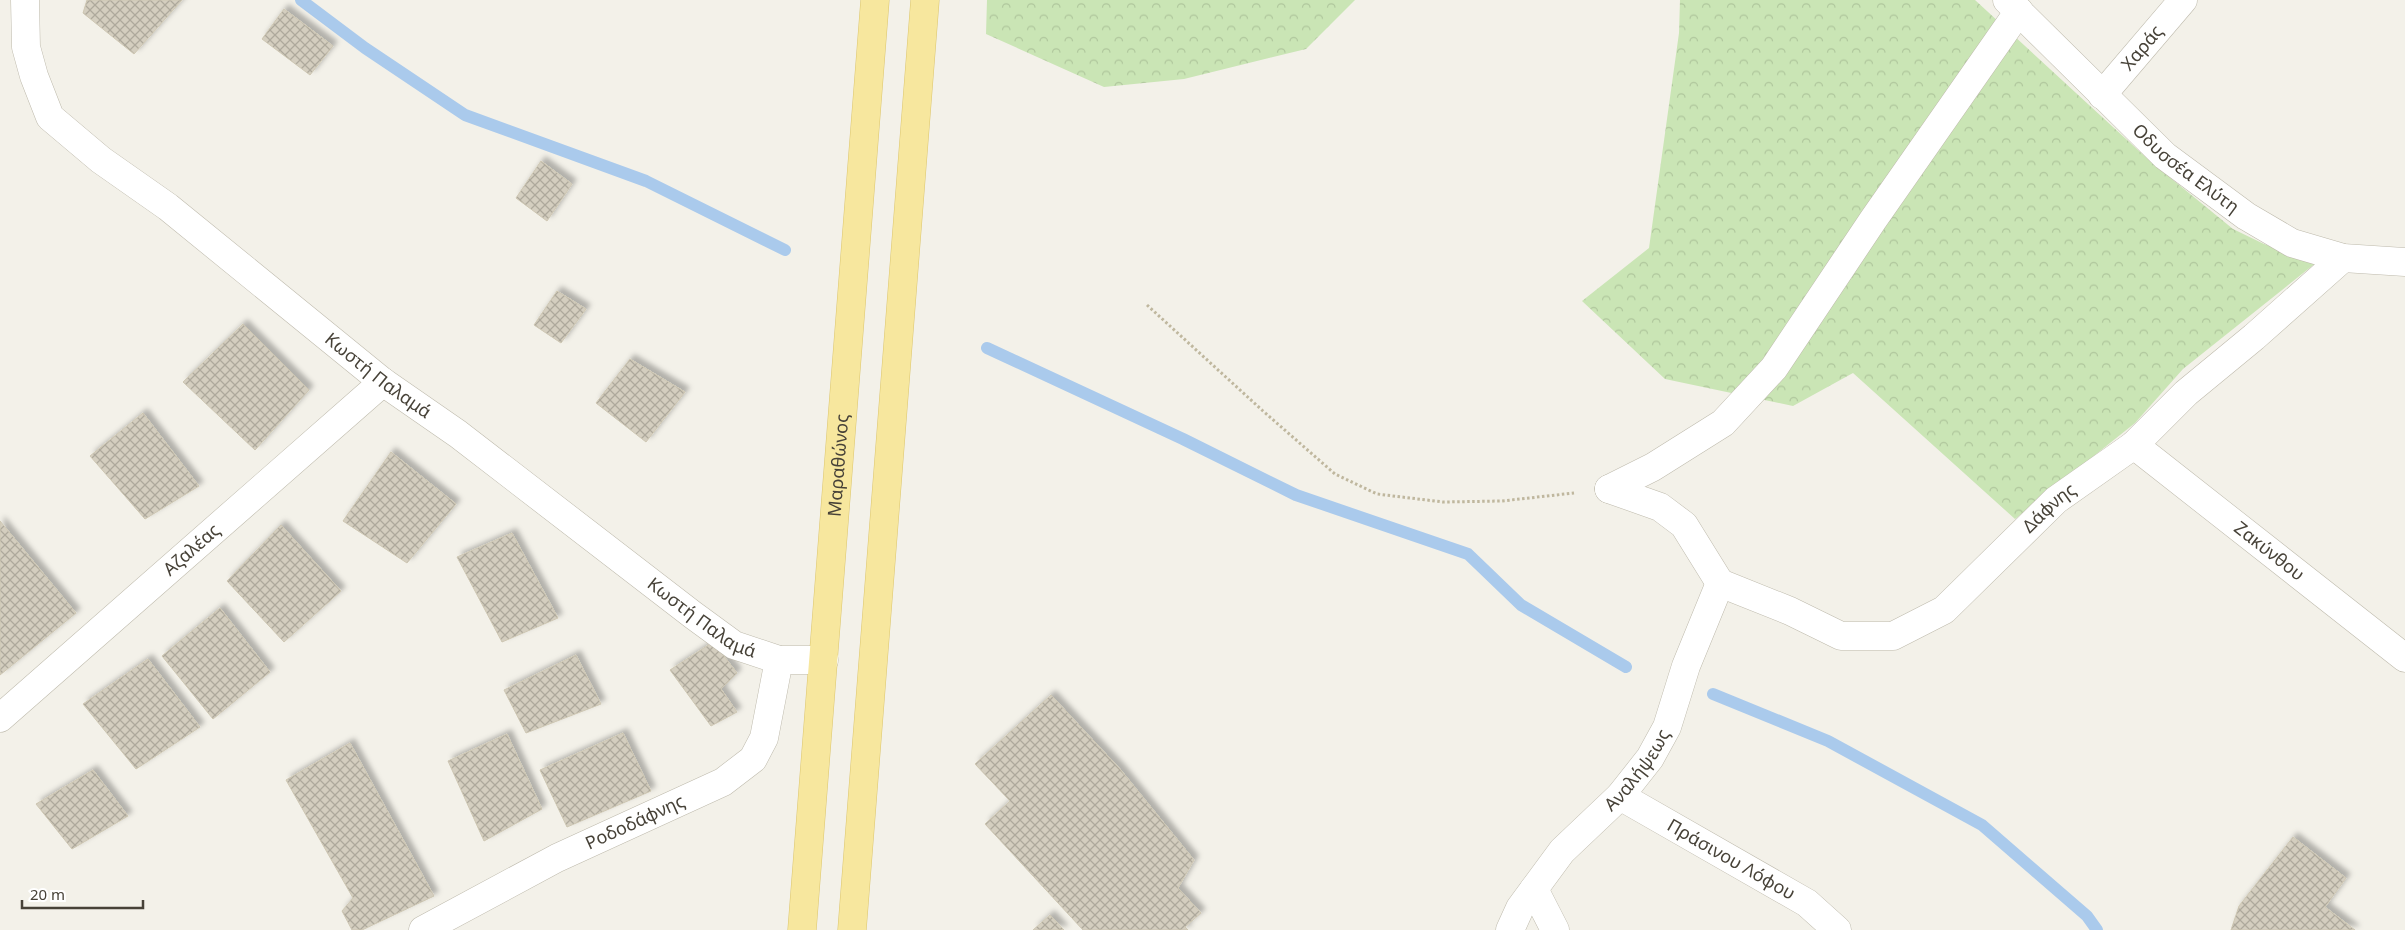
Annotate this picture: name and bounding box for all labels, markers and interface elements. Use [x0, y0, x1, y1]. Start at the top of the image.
street label: Χαράς [2115, 19, 2168, 75]
street label: Οδυσσέα Ελύτη [2128, 118, 2245, 218]
street label: Κωστή Παλαμά [320, 326, 437, 423]
street label: Μαραθώνος [821, 413, 853, 518]
street label: Δάφνης [2017, 477, 2080, 538]
street label: Ζακύνθου [2230, 515, 2310, 586]
street label: Αζαλέας [158, 517, 225, 581]
street label: Κωστή Παλαμά [643, 571, 759, 663]
street label: Αναλήψεως [1598, 724, 1675, 816]
street label: Ροδοδάφνης [581, 788, 688, 854]
street label: Πράσινου Λόφου [1663, 813, 1800, 905]
scale bar [22, 878, 144, 910]
text: 20 m [30, 884, 65, 904]

